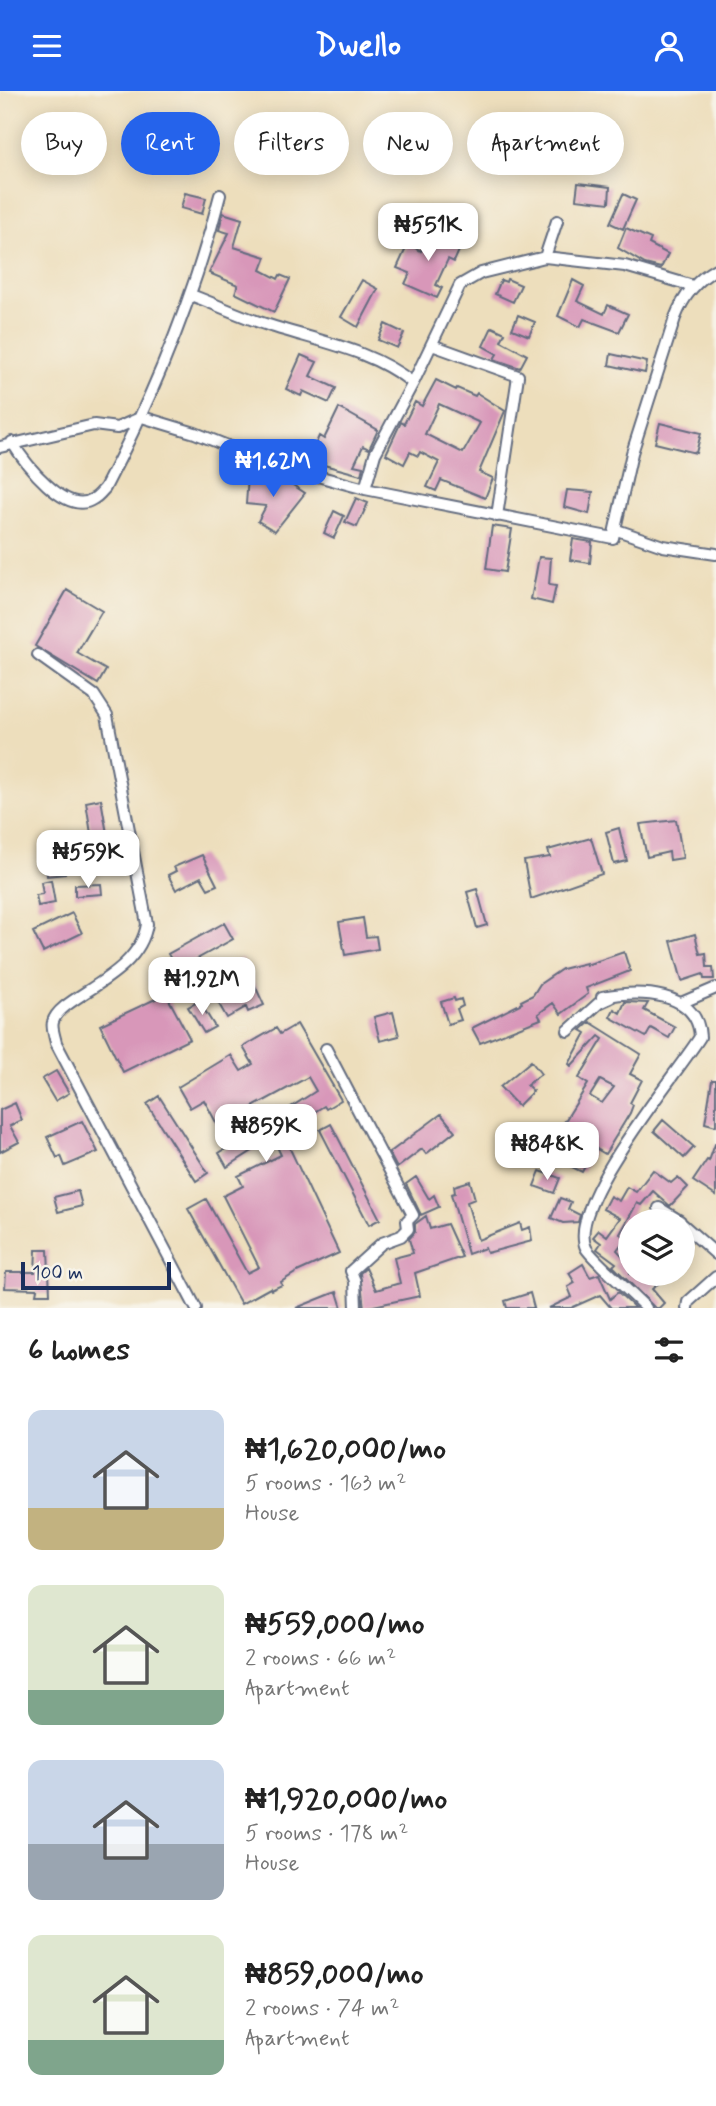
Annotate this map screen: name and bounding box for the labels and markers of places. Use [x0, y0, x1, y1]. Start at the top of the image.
pin: ₦551K [379, 204, 477, 263]
pin: ₦1.62M [216, 439, 330, 499]
pin: ₦559K [39, 831, 137, 890]
pin: ₦1.92M [145, 957, 259, 1017]
pin: ₦859K [217, 1105, 315, 1164]
pin: ₦848K [498, 1123, 596, 1182]

